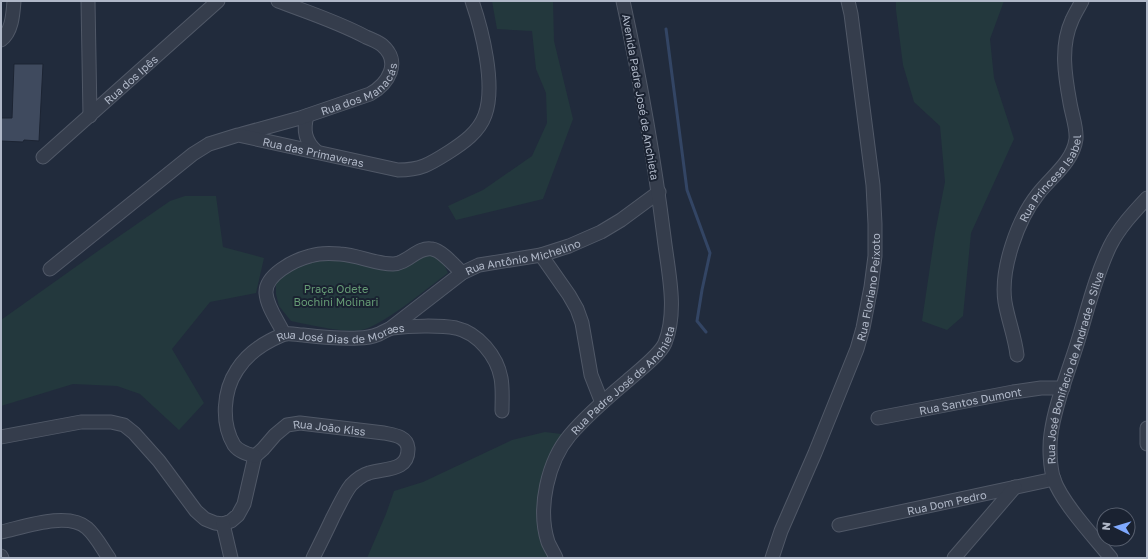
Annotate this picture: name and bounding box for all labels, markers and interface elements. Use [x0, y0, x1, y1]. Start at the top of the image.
street label: Avenida Padre José de Anchieta [620, 13, 662, 181]
street label: Rua dos Ipês [101, 52, 160, 106]
street label: Rua dos Manacás [319, 62, 398, 117]
street label: Rua das Primaveras [262, 134, 365, 169]
street label: Rua Princesa Isabel [1016, 134, 1083, 224]
street label: Rua Floriano Peixoto [853, 233, 882, 342]
street label: Rua Antônio Michelino [463, 235, 582, 277]
street label: Rua José Bonifacio de Andrade e Silva [1043, 269, 1105, 465]
park label: Praça Odete Bochini Molinari [294, 282, 378, 308]
street label: Rua José Dias de Moraes [274, 320, 405, 345]
street label: Rua Padre José de Anchieta [567, 325, 676, 437]
street label: Rua Santos Dumont [918, 384, 1022, 416]
street label: Rua João Kiss [292, 417, 367, 437]
street label: Rua Dom Pedro [906, 487, 988, 517]
north arrow [1096, 507, 1136, 547]
text: N [1099, 521, 1112, 531]

